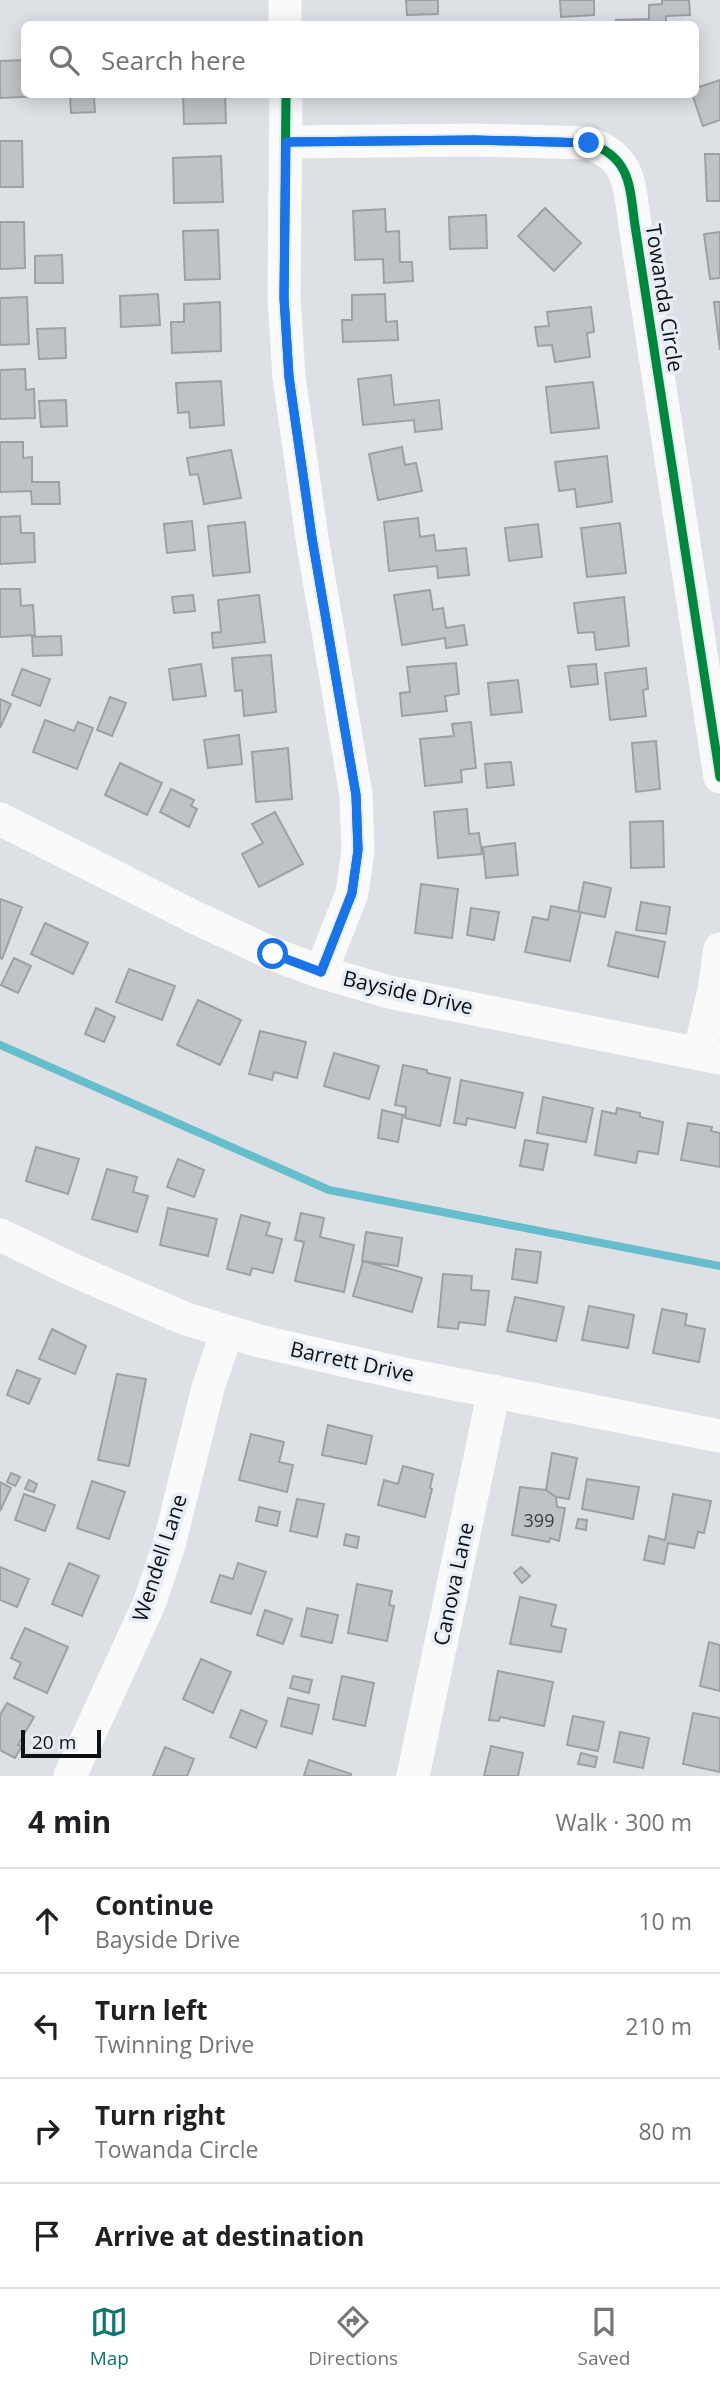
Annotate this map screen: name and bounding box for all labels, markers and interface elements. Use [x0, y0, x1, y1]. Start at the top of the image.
search box [21, 21, 699, 98]
icon: search [45, 41, 83, 79]
text: Search here [101, 42, 246, 78]
route end [573, 127, 604, 158]
street label: Towanda Circle [639, 222, 690, 374]
route start [257, 938, 288, 969]
street label: Bayside Drive [340, 963, 476, 1021]
street label: Barrett Drive [288, 1334, 417, 1388]
street label: Wendell Lane [125, 1491, 193, 1625]
house number: 399 [524, 1508, 554, 1532]
street label: Canova Lane [426, 1520, 480, 1648]
scale bar [21, 1727, 102, 1759]
text: 20 m [32, 1729, 76, 1755]
text: 4 min [28, 1801, 111, 1842]
text: Walk · 300 m [555, 1806, 692, 1838]
text: Continue [95, 1887, 214, 1923]
icon: ahead [28, 1902, 66, 1940]
text: 10 m [638, 1905, 692, 1937]
text: Bayside Drive [95, 1923, 240, 1955]
text: Turn left [95, 1992, 207, 2028]
icon: left [28, 2007, 66, 2045]
text: 210 m [625, 2010, 692, 2042]
text: Twinning Drive [95, 2028, 254, 2060]
text: Turn right [95, 2097, 226, 2133]
icon: right [28, 2112, 66, 2150]
text: 80 m [638, 2115, 692, 2147]
text: Towanda Circle [95, 2133, 258, 2165]
icon: arrive [28, 2217, 66, 2255]
text: Arrive at destination [95, 2218, 364, 2254]
tab: Map [90, 2303, 129, 2371]
tab: Directions [308, 2303, 398, 2371]
tab: Saved [578, 2303, 630, 2371]

